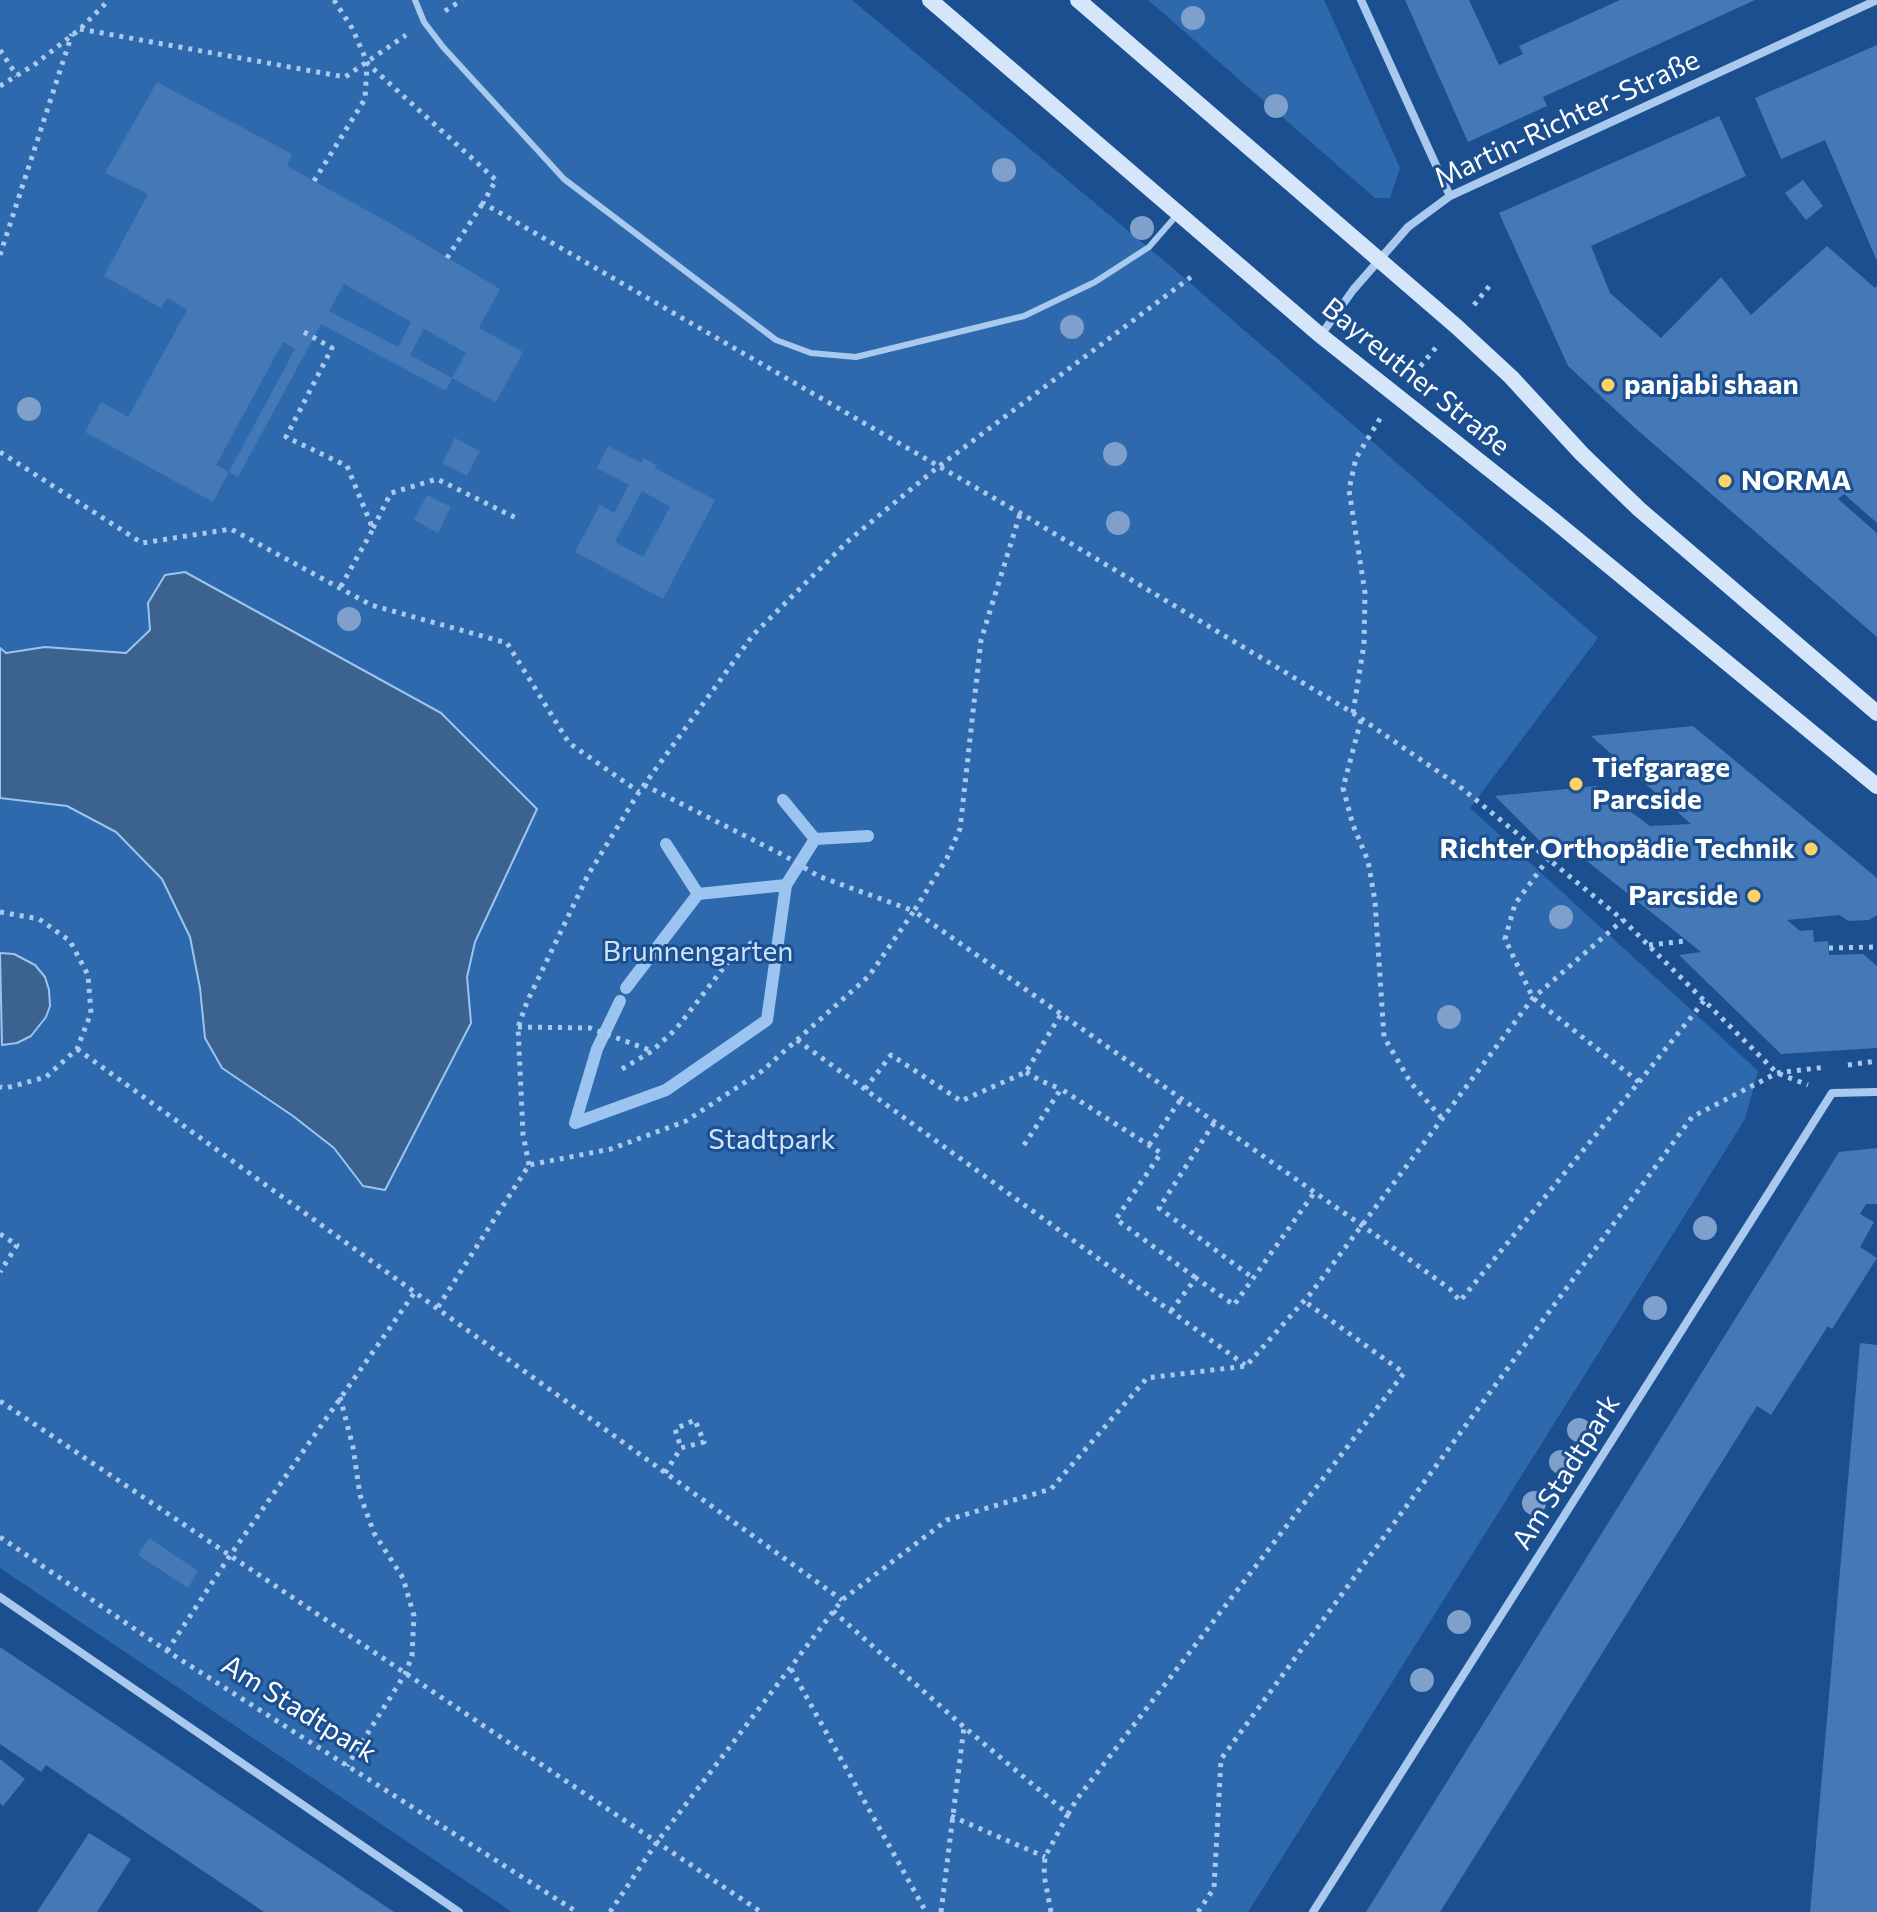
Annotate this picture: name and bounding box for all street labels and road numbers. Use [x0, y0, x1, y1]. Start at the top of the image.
street label: Martin-Richter-Straße [1429, 43, 1705, 195]
street label: Bayreuther Straße [1315, 291, 1517, 463]
street label: Am Stadtpark [1505, 1388, 1627, 1556]
street label: Am Stadtpark [215, 1648, 383, 1770]

